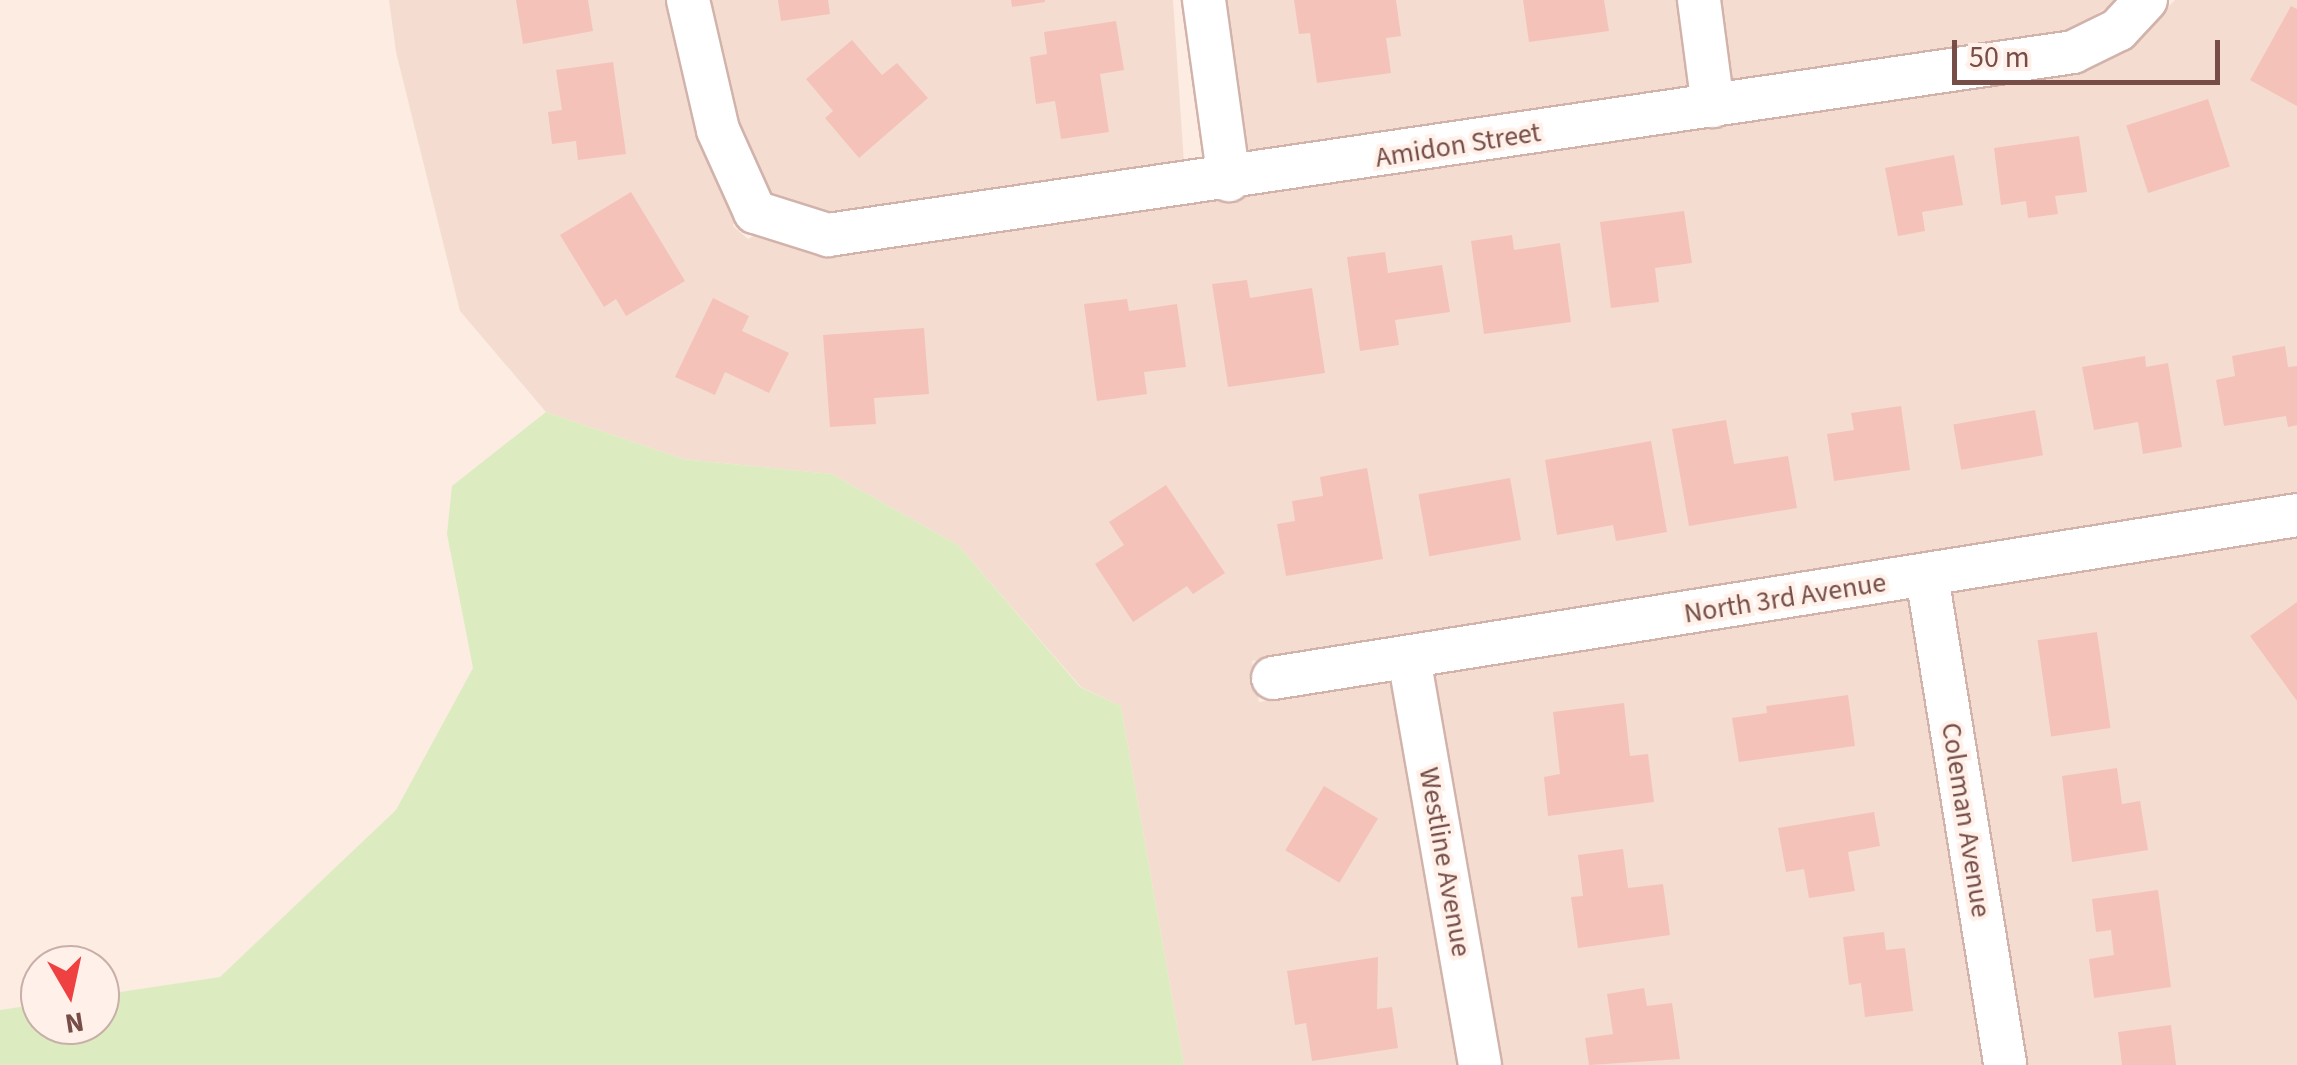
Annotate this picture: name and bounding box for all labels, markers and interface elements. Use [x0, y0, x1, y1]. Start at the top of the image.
scale bar [1957, 20, 2224, 82]
text: 50 m [1969, 36, 2030, 79]
street label: Amidon Street [1373, 115, 1543, 175]
street label: North 3rd Avenue [1682, 565, 1888, 631]
street label: Coleman Avenue [1934, 720, 1998, 920]
street label: Westline Avenue [1412, 765, 1478, 959]
north arrow [20, 945, 120, 1045]
text: N [62, 1001, 87, 1044]

